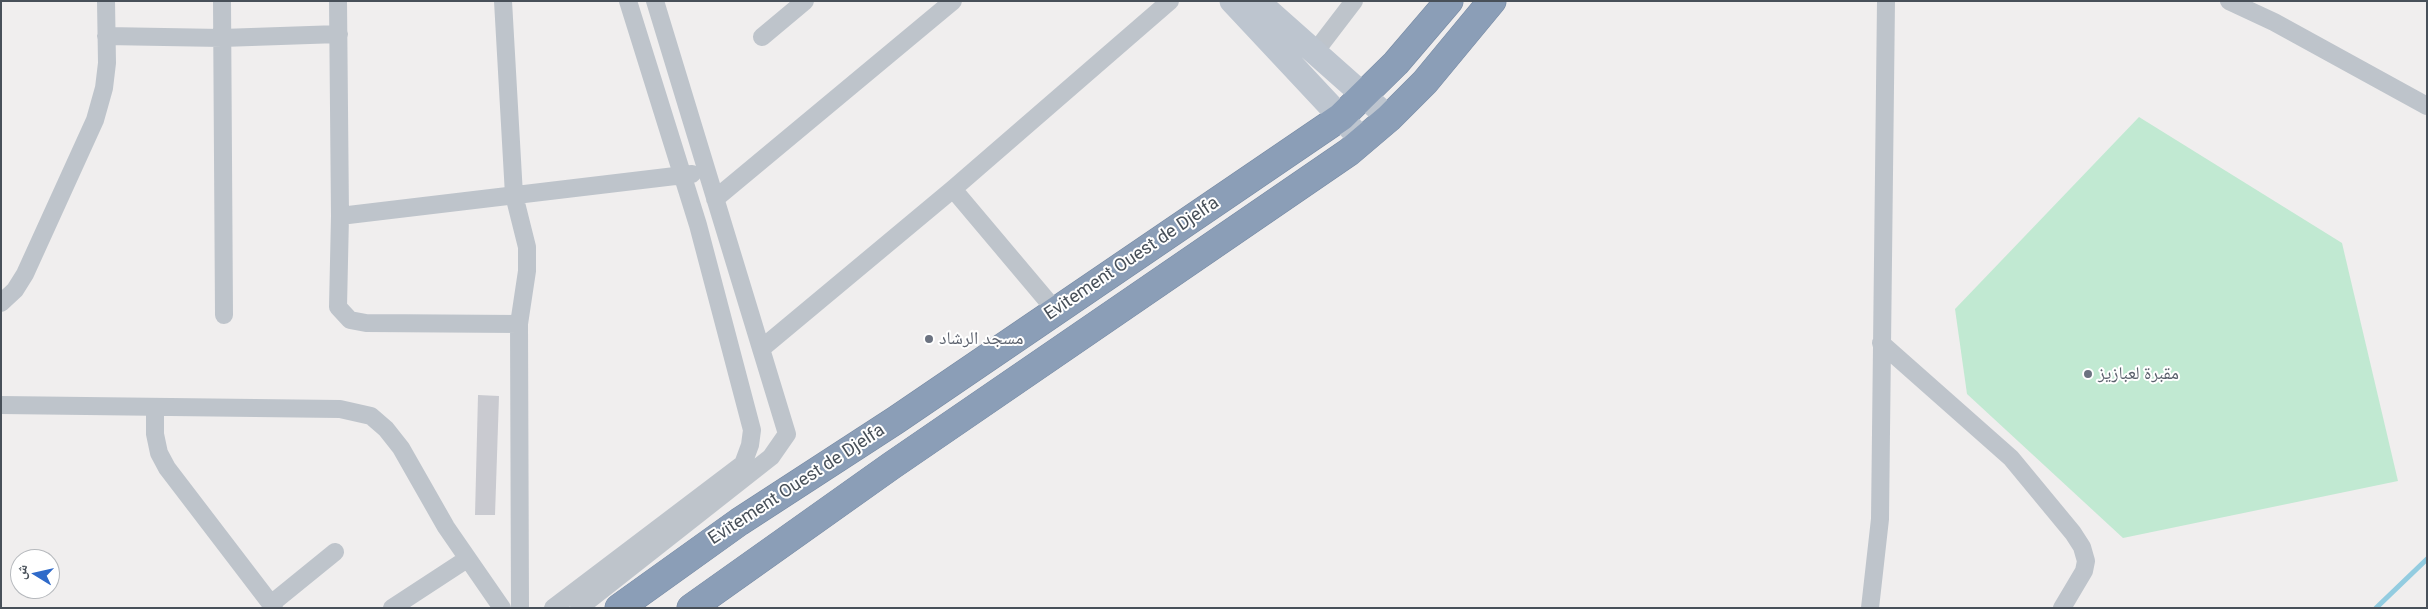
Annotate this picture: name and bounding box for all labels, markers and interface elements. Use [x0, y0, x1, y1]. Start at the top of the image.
street label: Evitement Ouest de Djelfa [1041, 192, 1223, 326]
place label: مسجد الرشاد [939, 328, 1023, 350]
marker: مسجد الرشاد [923, 333, 935, 345]
place label: مقبرة لعبازيز [2098, 363, 2179, 385]
marker: مقبرة لعبازيز [2082, 368, 2094, 380]
street label: Evitement Ouest de Djelfa [705, 420, 889, 550]
north arrow [10, 549, 60, 599]
text: ش [12, 563, 30, 580]

